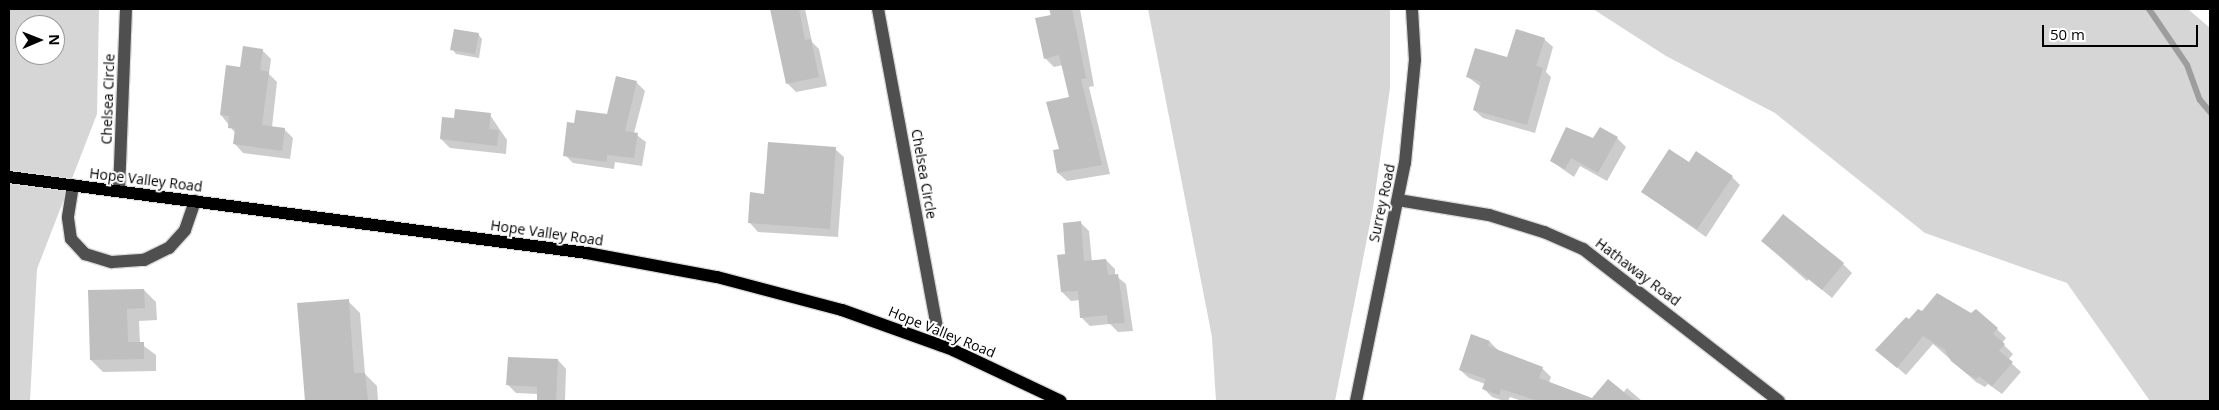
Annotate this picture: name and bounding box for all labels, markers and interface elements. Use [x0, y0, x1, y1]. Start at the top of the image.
north arrow [15, 15, 65, 65]
scale bar [2044, 15, 2200, 47]
text: 50 m [2050, 24, 2085, 44]
text: N [45, 34, 64, 46]
street label: Chelsea Circle [98, 53, 118, 145]
street label: Chelsea Circle [908, 128, 940, 220]
street label: Surrey Road [1366, 162, 1398, 244]
street label: Hope Valley Road [88, 165, 204, 195]
street label: Hope Valley Road [489, 217, 605, 249]
street label: Hathaway Road [1592, 235, 1684, 309]
street label: Hope Valley Road [886, 303, 998, 361]

